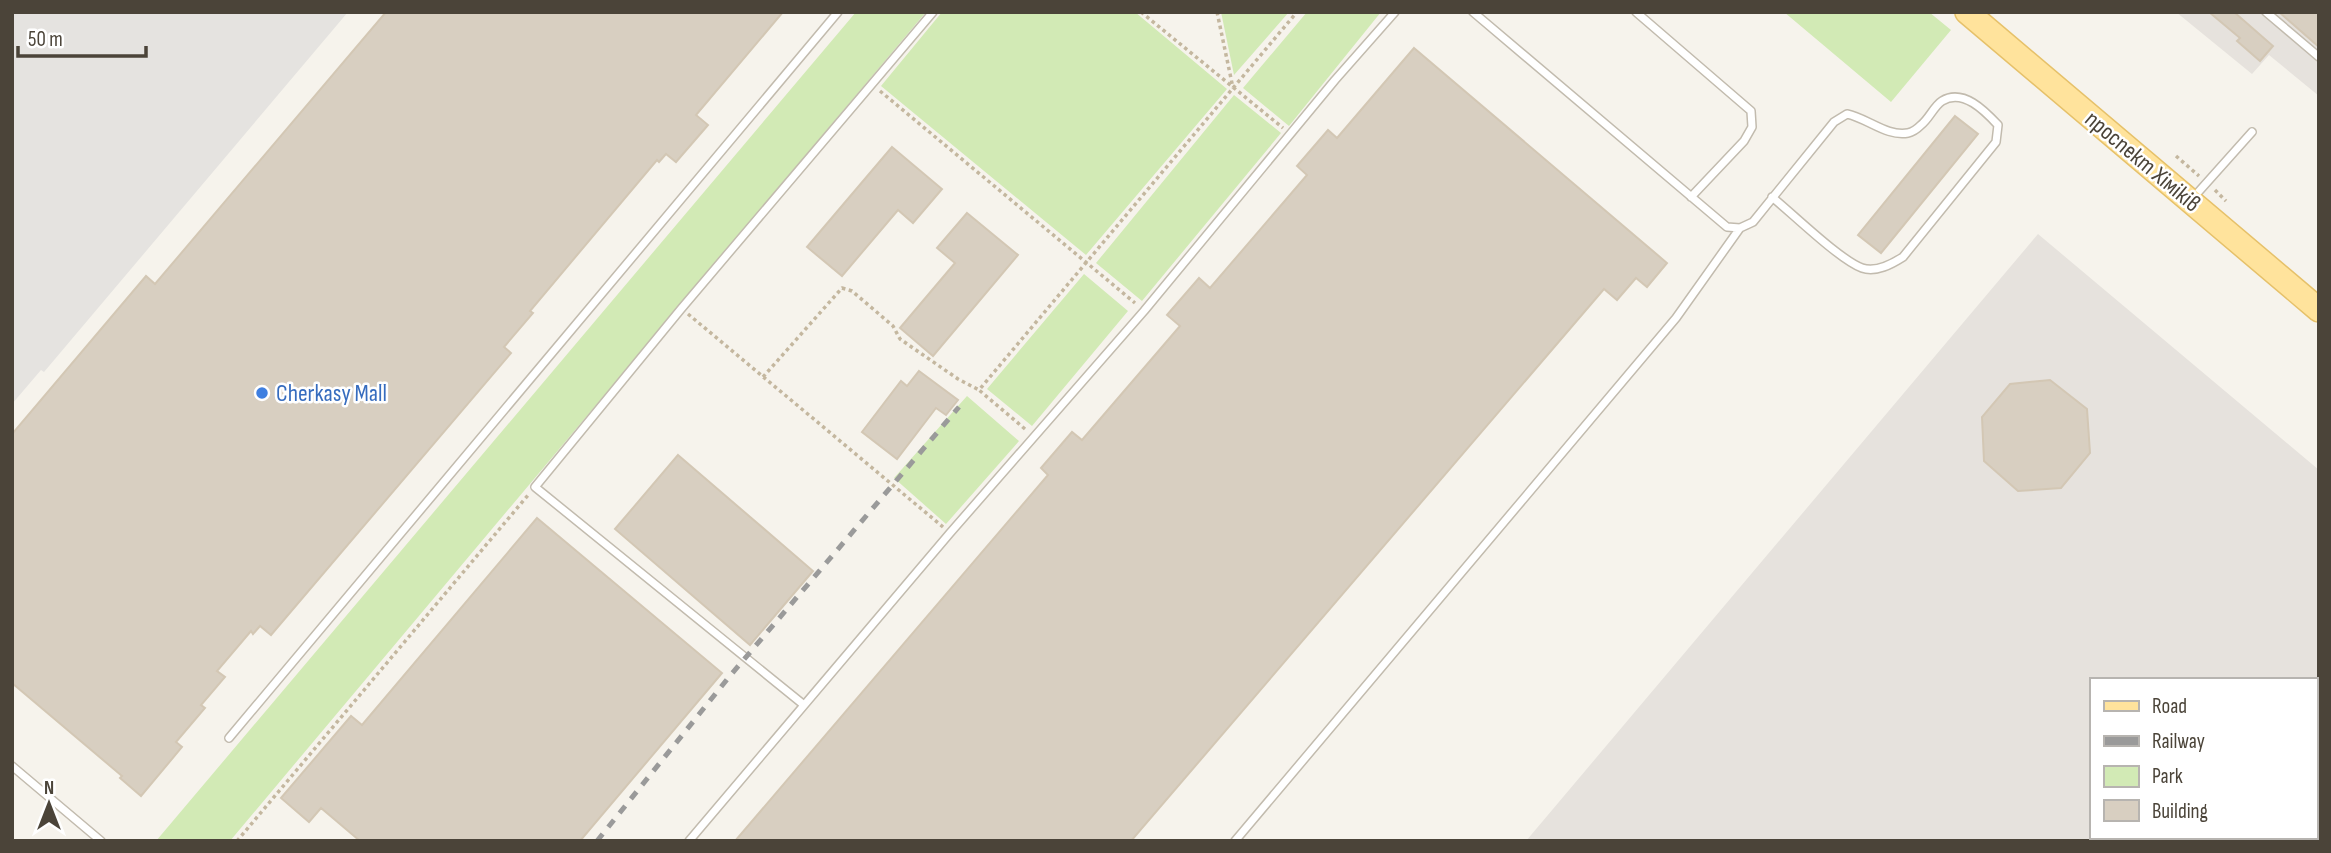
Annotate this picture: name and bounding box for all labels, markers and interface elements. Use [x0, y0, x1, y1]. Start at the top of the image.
scale bar [18, 14, 145, 58]
text: 50 m [28, 27, 63, 52]
street label: проспект Хіміків [2079, 105, 2206, 218]
place label: Cherkasy Mall [276, 379, 387, 408]
marker: Cherkasy Mall [254, 385, 270, 401]
legend [2090, 678, 2317, 839]
text: Road [2152, 694, 2187, 719]
text: Railway [2152, 729, 2205, 754]
text: Park [2152, 764, 2183, 789]
north arrow [14, 769, 84, 839]
text: N [44, 777, 54, 800]
text: Building [2152, 799, 2208, 824]

